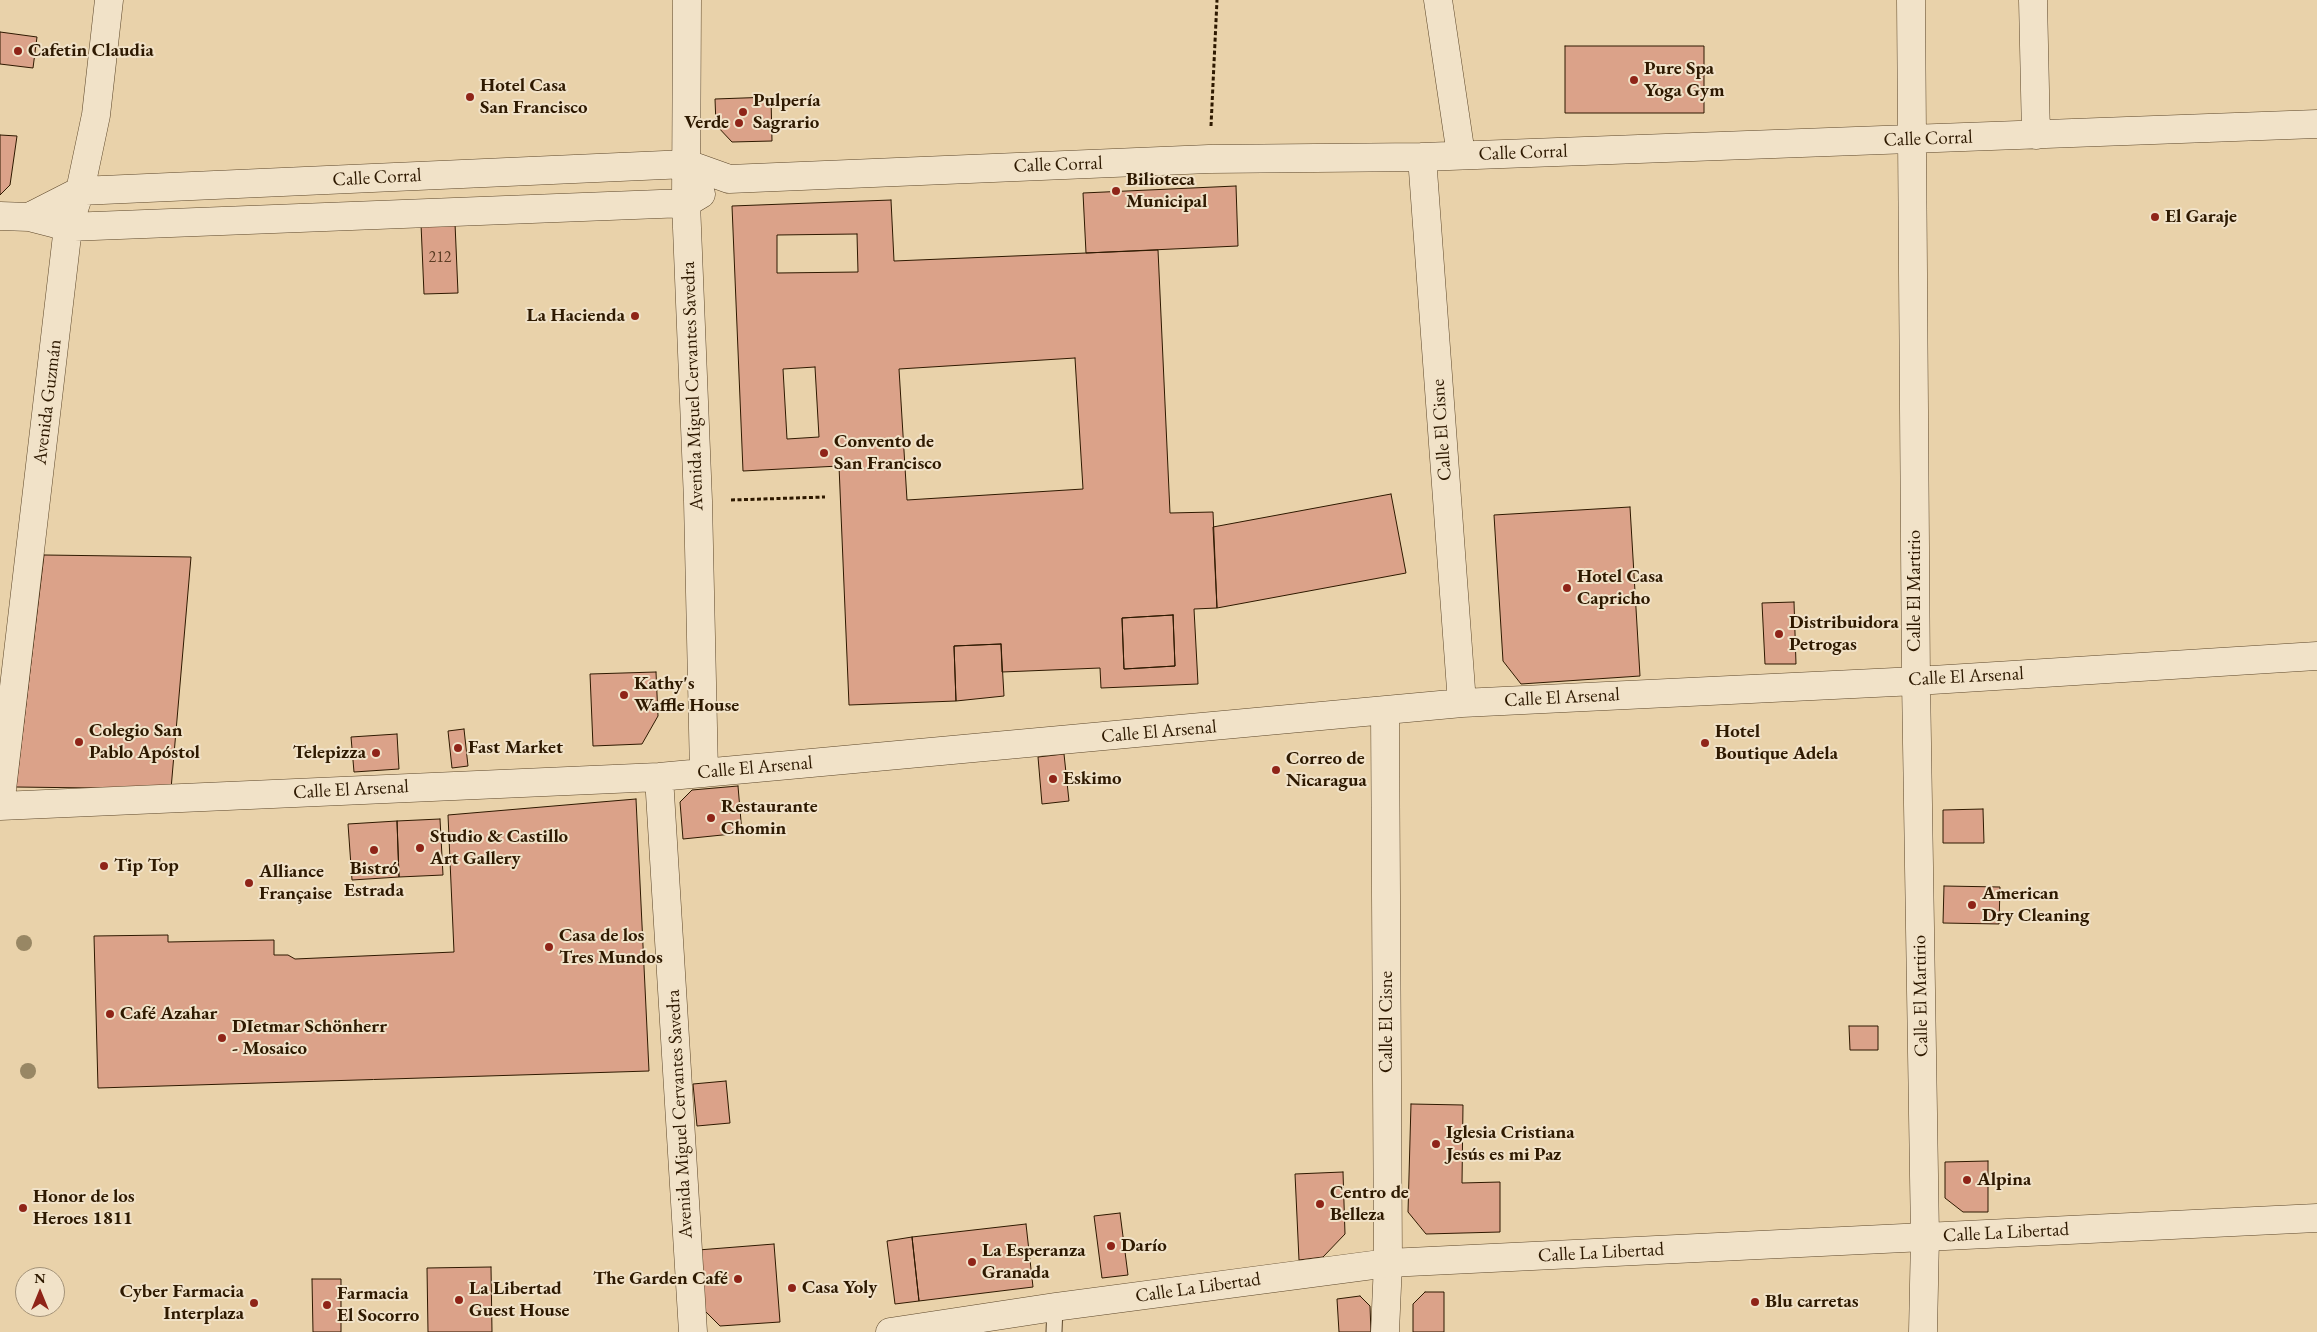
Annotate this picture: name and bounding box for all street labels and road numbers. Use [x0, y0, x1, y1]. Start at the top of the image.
street label: Calle Corral [1883, 126, 1973, 152]
street label: Calle Corral [1478, 140, 1568, 166]
street label: Calle Corral [1013, 152, 1103, 178]
street label: Calle Corral [332, 164, 422, 192]
street label: Avenida Miguel Cervantes Savedra [677, 261, 709, 511]
street label: Avenida Guzmán [29, 338, 67, 466]
street label: Calle El Cisne [1427, 378, 1457, 482]
street label: Calle El Martirio [1904, 530, 1926, 652]
street label: Calle El Arsenal [1908, 663, 2024, 691]
street label: Calle El Arsenal [1504, 684, 1620, 712]
street label: Calle El Arsenal [1100, 716, 1218, 748]
street label: Calle El Arsenal [696, 752, 814, 784]
street label: Calle El Arsenal [293, 776, 409, 804]
street label: Calle El Martirio [1909, 935, 1933, 1057]
street label: Calle El Cisne [1376, 971, 1398, 1073]
street label: Avenida Miguel Cervantes Savedra [662, 989, 698, 1239]
street label: Calle La Libertad [1942, 1218, 2070, 1248]
street label: Calle La Libertad [1537, 1238, 1665, 1268]
street label: Calle La Libertad [1134, 1268, 1262, 1308]

